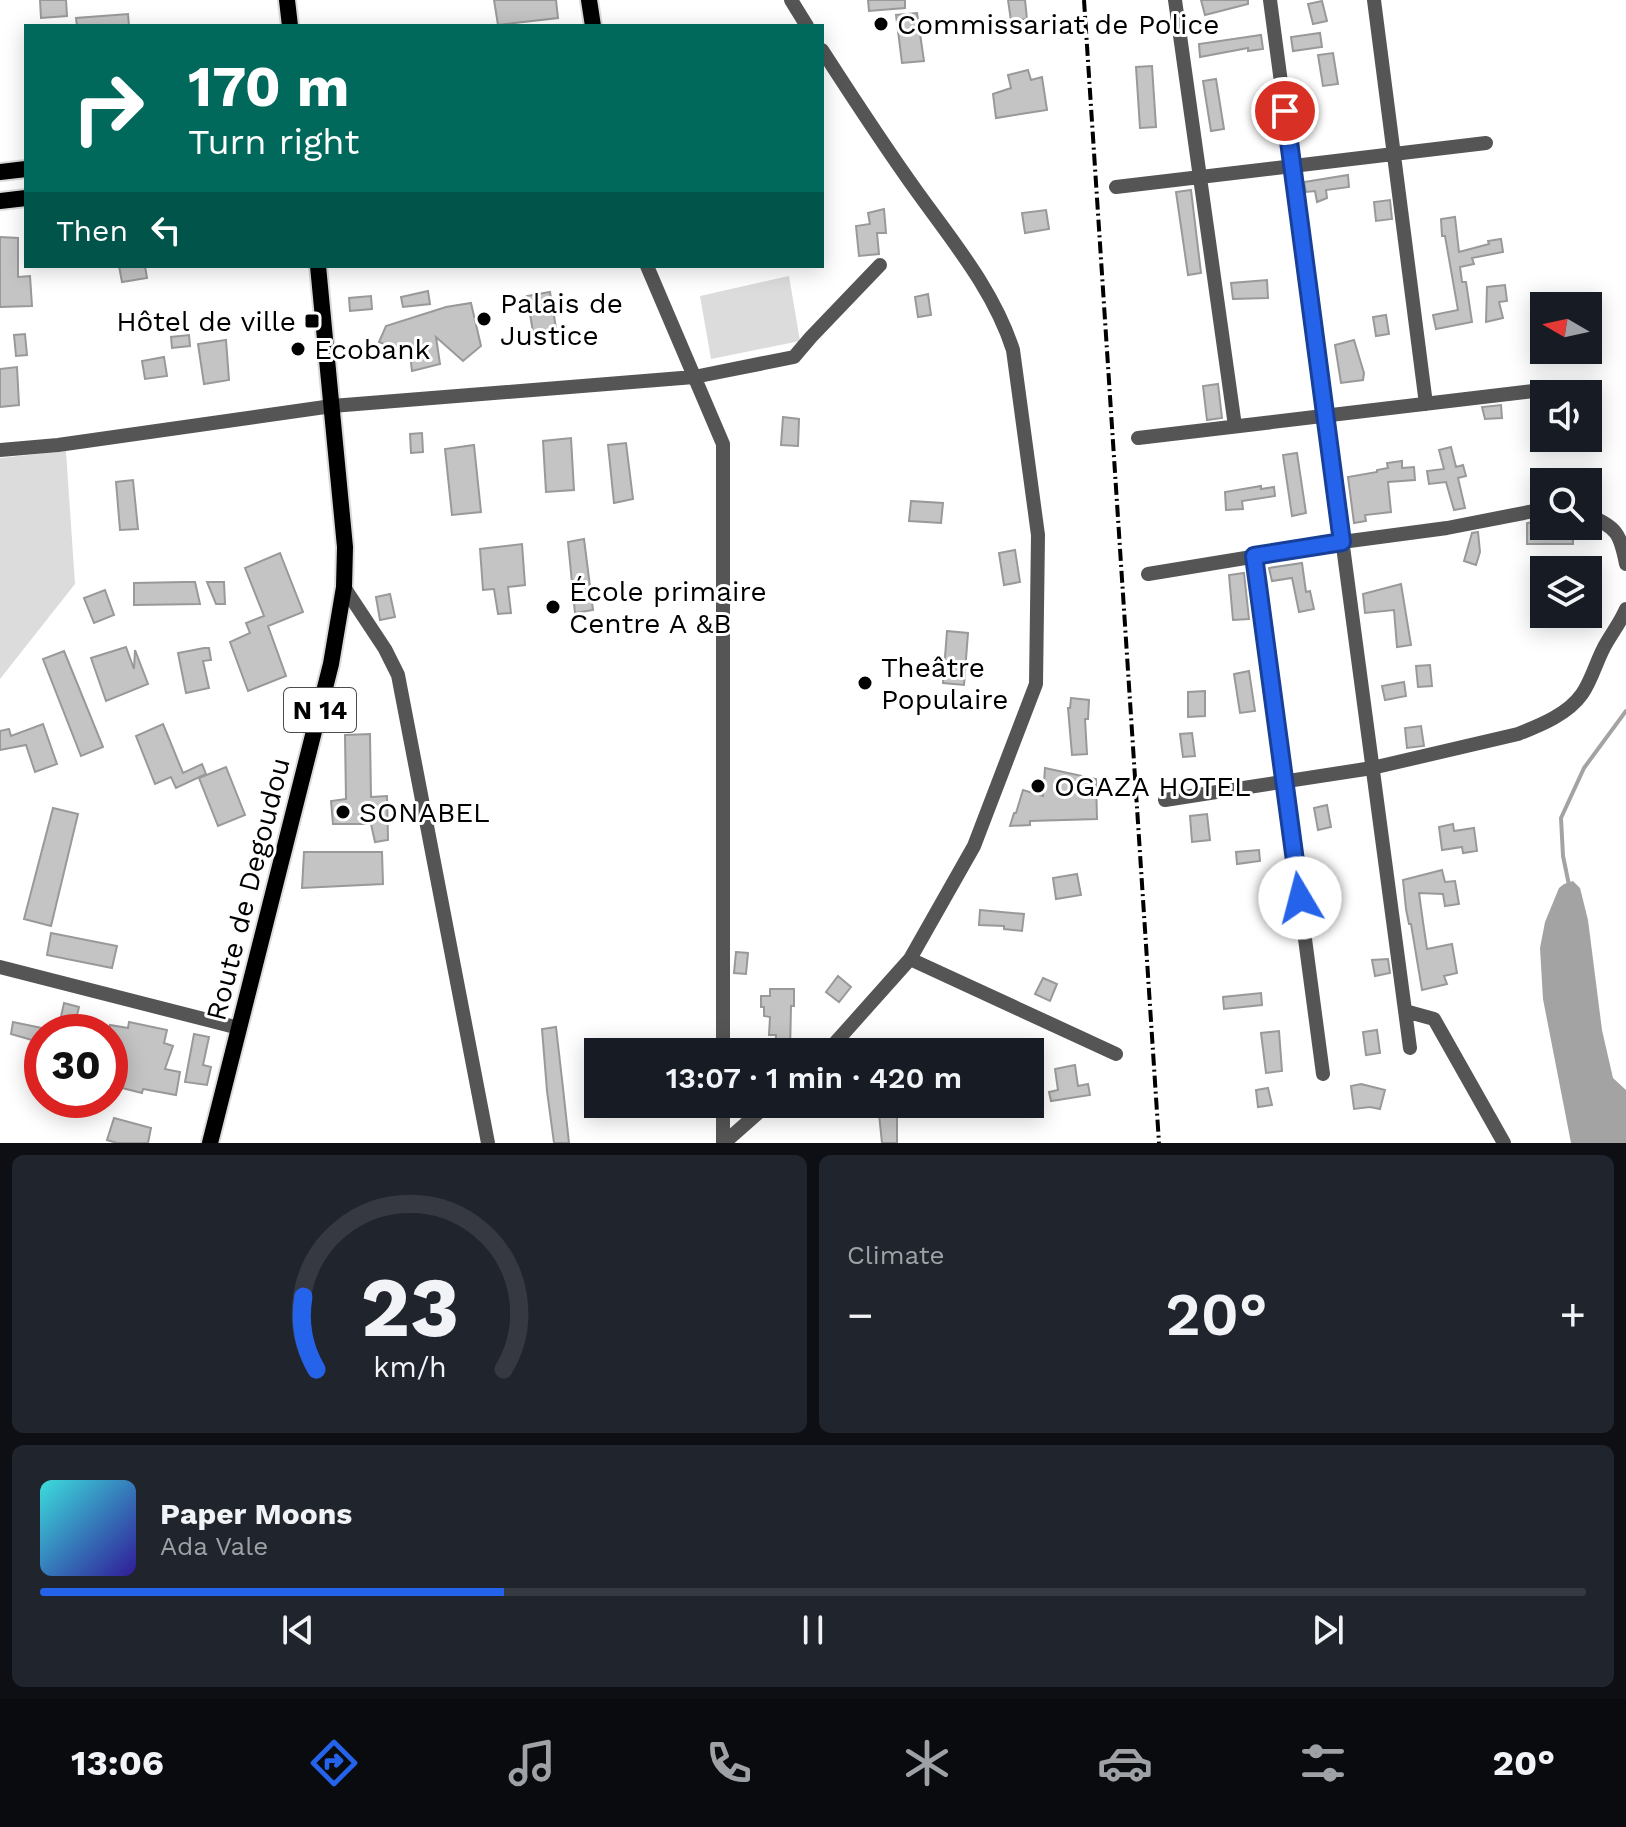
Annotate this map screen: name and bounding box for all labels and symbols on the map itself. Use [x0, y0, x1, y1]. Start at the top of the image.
place label: Commissariat de Police [897, 8, 1219, 41]
marker: Commissariat de Police [872, 15, 890, 33]
pin [1251, 77, 1319, 145]
place label: Palais de Justice [500, 287, 623, 352]
north arrow [1530, 292, 1602, 364]
place label: Hôtel de ville [116, 305, 296, 338]
marker: Palais de Justice [475, 310, 493, 328]
marker: Hôtel de ville [303, 312, 321, 330]
place label: Ecobank [314, 333, 431, 366]
marker: Ecobank [289, 340, 307, 358]
place label: École primaire Centre A &B [569, 575, 767, 640]
marker: École primaire Centre A &B [544, 598, 562, 616]
place label: Theâtre Populaire [881, 651, 1008, 716]
marker: Theâtre Populaire [856, 674, 874, 692]
road number: N 14 [284, 688, 356, 732]
street label: Route de Degoudou [199, 754, 297, 1024]
place label: OGAZA HOTEL [1054, 770, 1251, 803]
marker: OGAZA HOTEL [1029, 777, 1047, 795]
place label: SONABEL [359, 796, 490, 829]
marker: SONABEL [334, 803, 352, 821]
position arrow [1258, 856, 1342, 940]
speed limit sign: 30 [24, 1014, 128, 1118]

